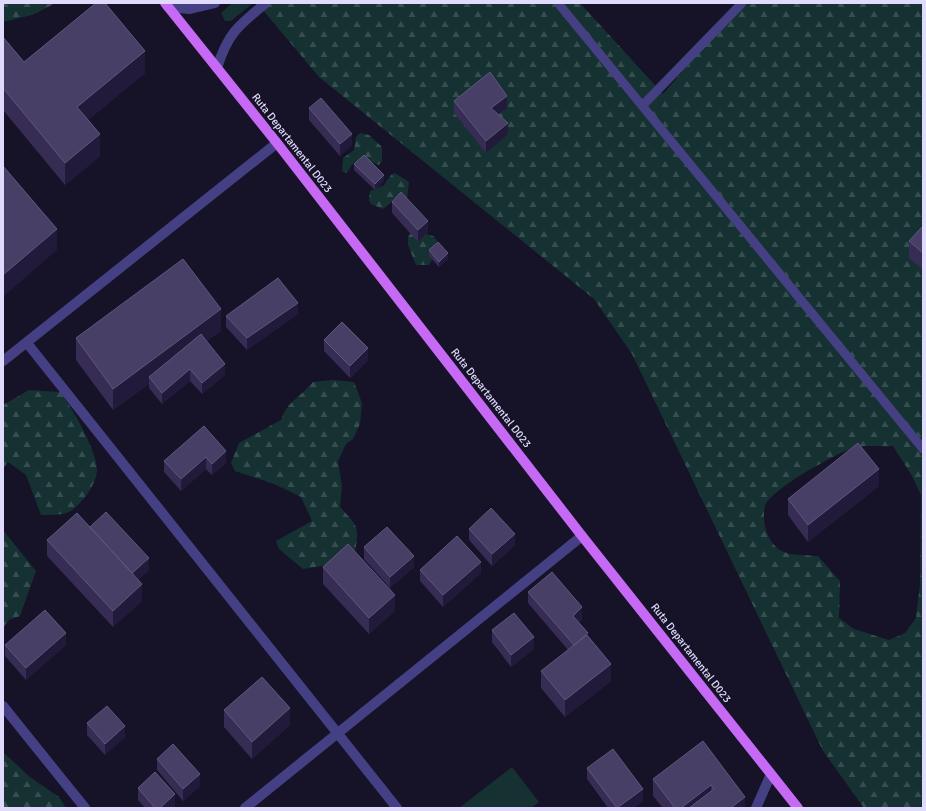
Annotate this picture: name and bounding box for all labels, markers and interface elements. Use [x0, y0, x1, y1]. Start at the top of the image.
street label: Ruta Departamental D023 [249, 91, 335, 195]
street label: Ruta Departamental D023 [448, 346, 534, 450]
street label: Ruta Departamental D023 [648, 601, 734, 705]

